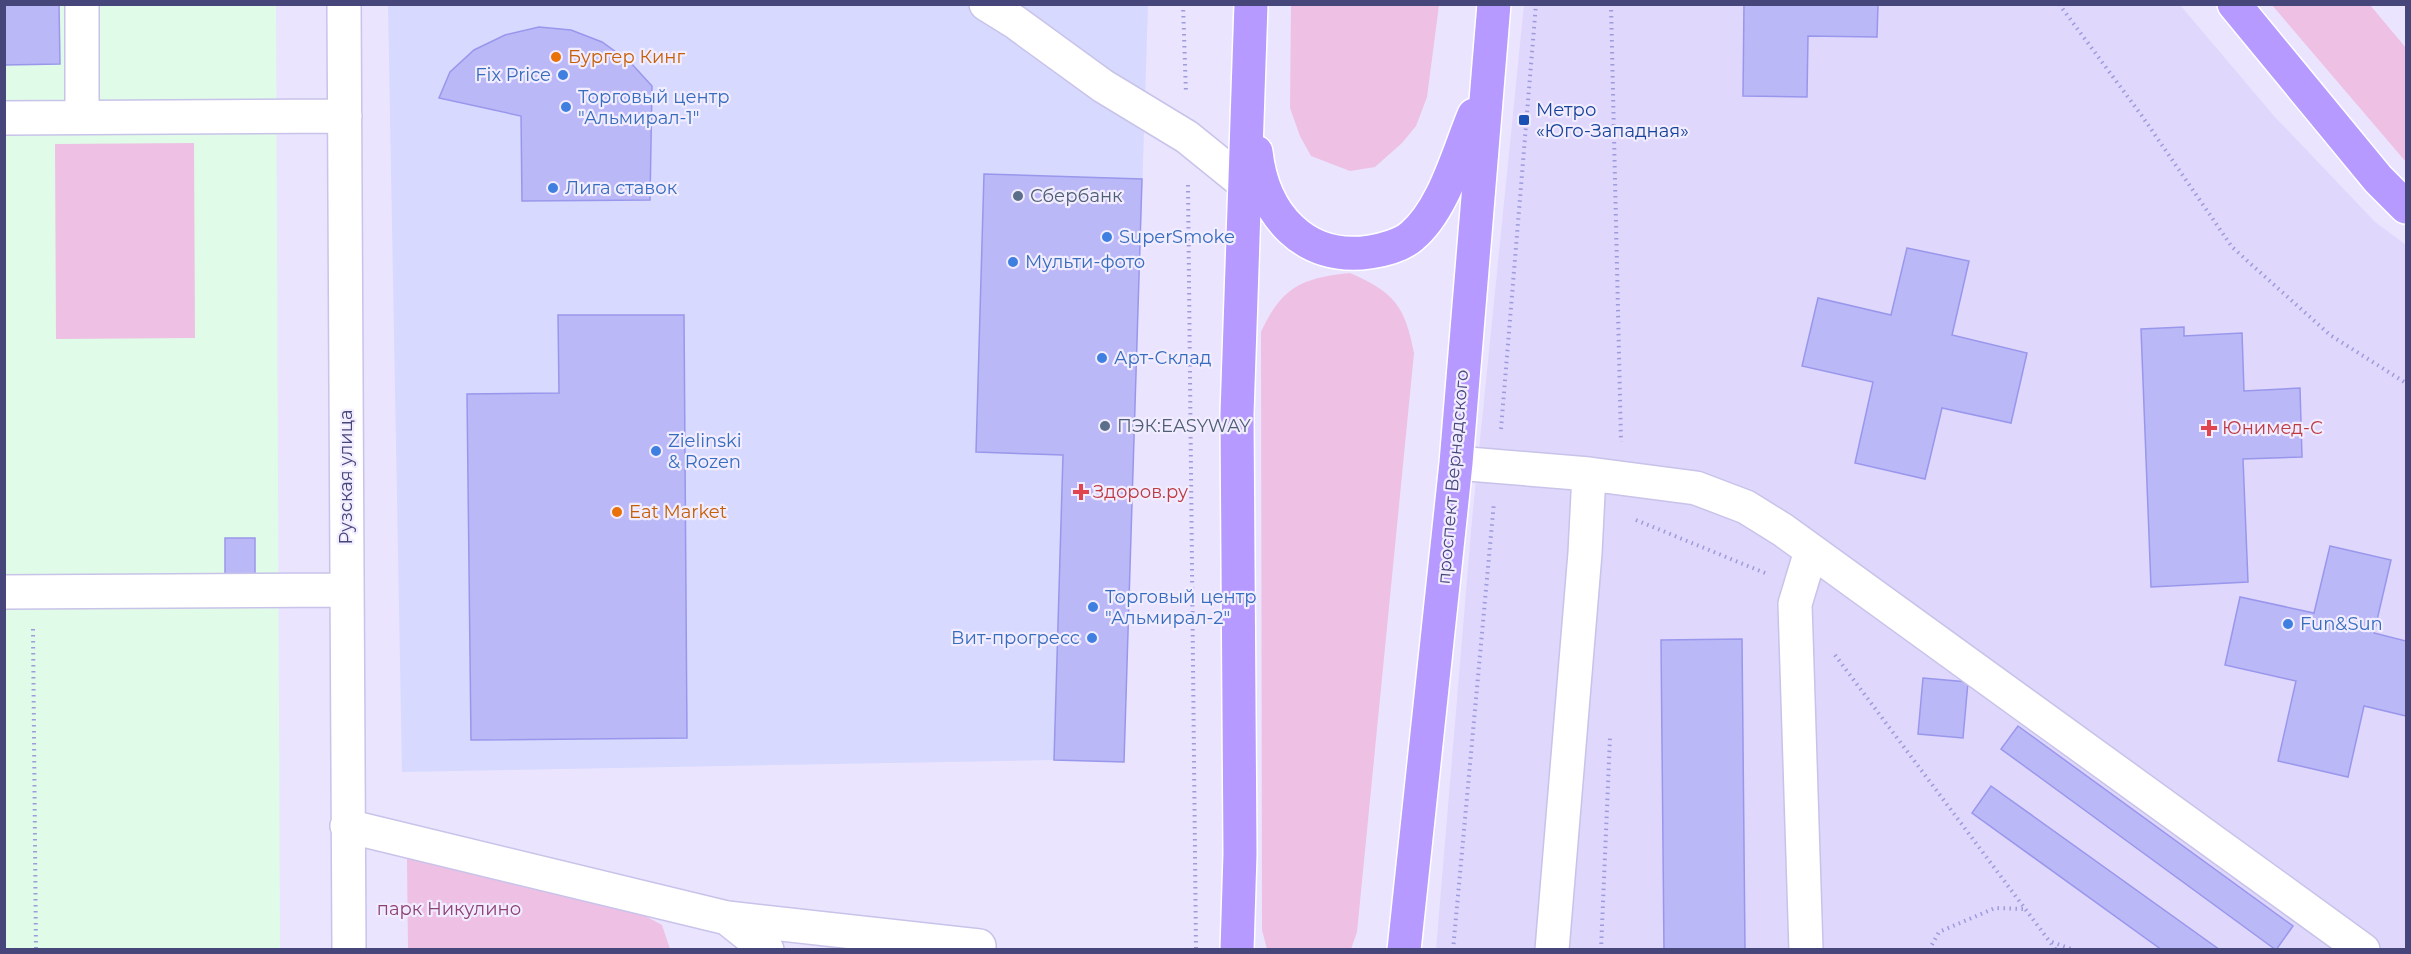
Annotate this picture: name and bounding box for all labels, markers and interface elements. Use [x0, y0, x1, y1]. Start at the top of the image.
place label: Бургер Кинг [568, 46, 685, 68]
marker: Бургер Кинг [549, 50, 563, 64]
place label: Fix Price [475, 64, 551, 86]
marker: Fix Price [556, 68, 570, 82]
place label: Торговый центр "Альмирал-1" [578, 86, 730, 129]
place label: Метро «Юго-Западная» [1536, 99, 1689, 142]
marker: Торговый центр "Альмирал-1" [559, 100, 573, 114]
marker: Метро «Юго-Западная» [1517, 113, 1531, 127]
place label: Лига ставок [565, 177, 678, 199]
marker: Лига ставок [546, 181, 560, 195]
place label: Сбербанк [1030, 185, 1123, 207]
marker: Сбербанк [1011, 189, 1025, 203]
place label: SuperSmoke [1119, 226, 1235, 248]
marker: SuperSmoke [1100, 230, 1114, 244]
place label: Мульти-фото [1025, 251, 1145, 273]
marker: Мульти-фото [1006, 255, 1020, 269]
place label: Арт-Склад [1114, 347, 1212, 369]
marker: Арт-Склад [1095, 351, 1109, 365]
street label: проспект Вернадского [1433, 369, 1473, 585]
street label: Рузская улица [335, 409, 357, 545]
place label: ПЭК:EASYWAY [1117, 415, 1251, 437]
place label: Юнимед-С [2222, 417, 2323, 439]
marker: ПЭК:EASYWAY [1098, 419, 1112, 433]
marker: Юнимед-С [2200, 419, 2218, 437]
place label: Zielinski & Rozen [668, 430, 742, 473]
marker: Zielinski & Rozen [649, 444, 663, 458]
place label: Здоров.ру [1093, 481, 1188, 503]
marker: Здоров.ру [1074, 485, 1088, 499]
place label: Eat Market [629, 501, 727, 523]
marker: Eat Market [610, 505, 624, 519]
place label: Торговый центр "Альмирал-2" [1105, 586, 1257, 629]
marker: Торговый центр "Альмирал-2" [1086, 600, 1100, 614]
place label: Fun&Sun [2300, 613, 2383, 635]
marker: Fun&Sun [2281, 617, 2295, 631]
place label: Вит-прогресс [951, 627, 1080, 649]
marker: Вит-прогресс [1085, 631, 1099, 645]
park label: парк Никулино [377, 898, 521, 920]

